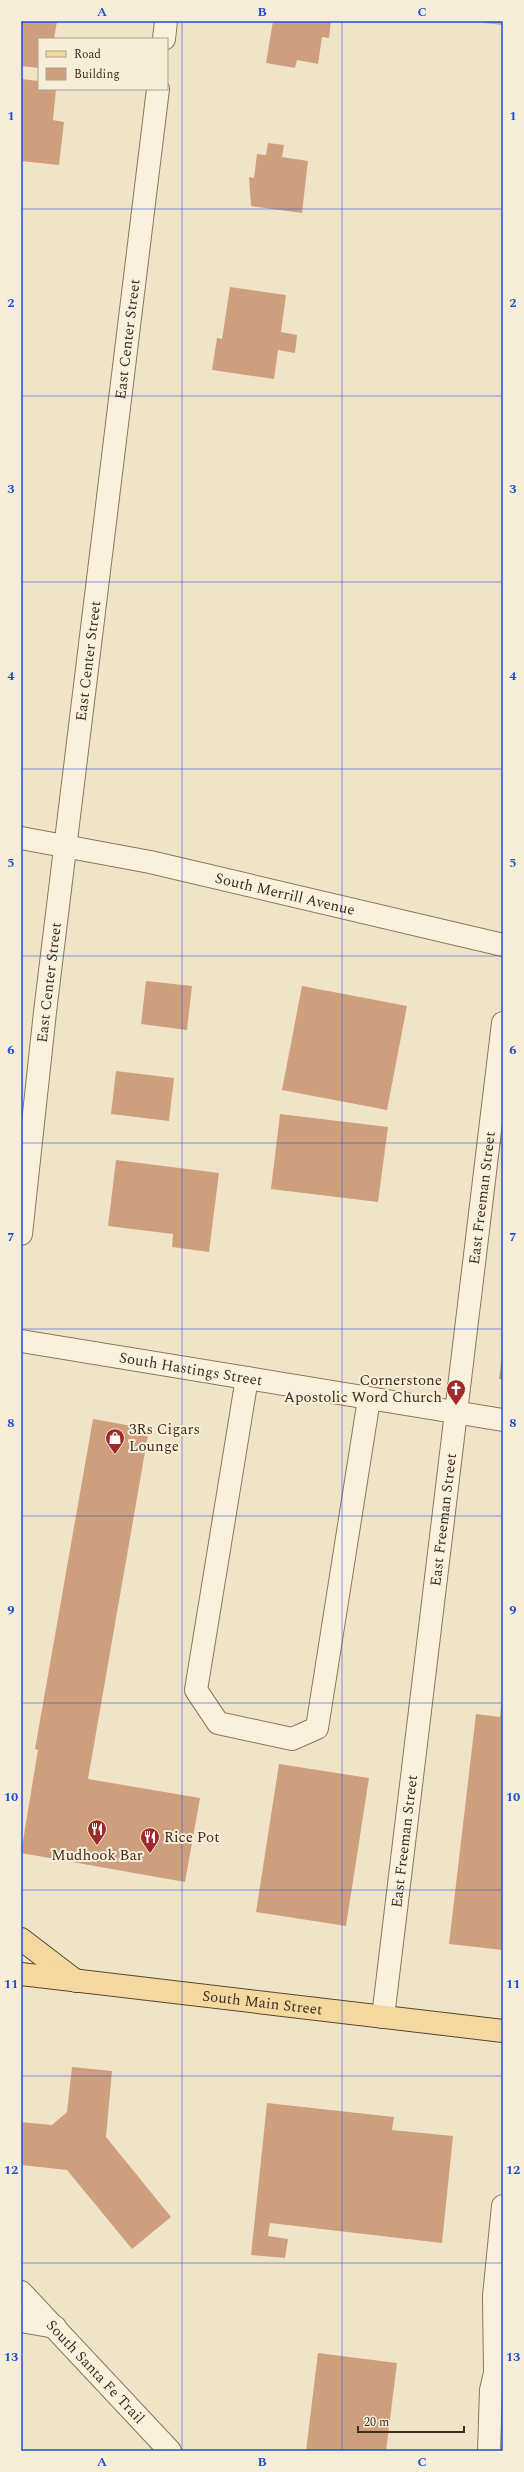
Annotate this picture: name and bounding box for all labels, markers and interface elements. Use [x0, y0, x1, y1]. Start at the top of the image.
text: A [97, 2, 107, 22]
text: B [257, 2, 267, 22]
text: C [417, 2, 427, 22]
legend [38, 38, 168, 90]
text: Road [74, 45, 101, 64]
text: Building [74, 65, 120, 84]
text: 1 [7, 106, 15, 126]
text: 1 [509, 106, 517, 126]
street label: East Center Street [109, 278, 146, 401]
text: 2 [7, 293, 15, 313]
text: 2 [509, 293, 517, 313]
text: 3 [7, 479, 15, 499]
text: 3 [509, 479, 517, 499]
street label: East Center Street [69, 599, 107, 722]
text: 4 [7, 666, 15, 686]
text: 4 [509, 666, 517, 686]
text: 5 [7, 853, 15, 873]
text: 5 [509, 853, 517, 873]
street label: South Merrill Avenue [213, 866, 357, 921]
street label: East Center Street [30, 921, 67, 1044]
text: 6 [7, 1040, 15, 1060]
text: 6 [509, 1040, 517, 1060]
street label: East Freeman Street [462, 1130, 501, 1266]
text: 7 [7, 1227, 15, 1247]
text: 7 [509, 1227, 517, 1247]
street label: South Hastings Street [117, 1346, 264, 1392]
place label: Cornerstone Apostolic Word Church [284, 1369, 442, 1409]
church icon: Cornerstone Apostolic Word Church [445, 1378, 467, 1406]
text: 8 [7, 1413, 15, 1433]
text: 8 [509, 1413, 517, 1433]
place label: 3Rs Cigars Lounge [129, 1418, 200, 1458]
shop icon: 3Rs Cigars Lounge [104, 1427, 126, 1455]
street label: East Freeman Street [424, 1452, 462, 1587]
text: 9 [7, 1600, 15, 1620]
text: 9 [509, 1600, 517, 1620]
street label: East Freeman Street [385, 1773, 424, 1909]
text: 10 [4, 1787, 18, 1807]
text: 10 [506, 1787, 520, 1807]
restaurant icon: Mudhook Bar [86, 1818, 108, 1846]
restaurant icon: Rice Pot [139, 1826, 161, 1854]
place label: Rice Pot [164, 1826, 220, 1849]
place label: Mudhook Bar [51, 1844, 143, 1867]
text: 11 [4, 1974, 18, 1994]
text: 11 [506, 1974, 520, 1994]
street label: South Main Street [201, 1984, 324, 2021]
text: 12 [4, 2160, 18, 2180]
text: 12 [506, 2160, 520, 2180]
street label: South Santa Fe Trail [41, 2314, 150, 2429]
text: 13 [4, 2347, 18, 2367]
text: 13 [506, 2347, 520, 2367]
scale bar [358, 2408, 464, 2434]
text: 20 m [364, 2413, 389, 2432]
text: A [97, 2452, 107, 2472]
text: B [257, 2452, 267, 2472]
text: C [417, 2452, 427, 2472]

